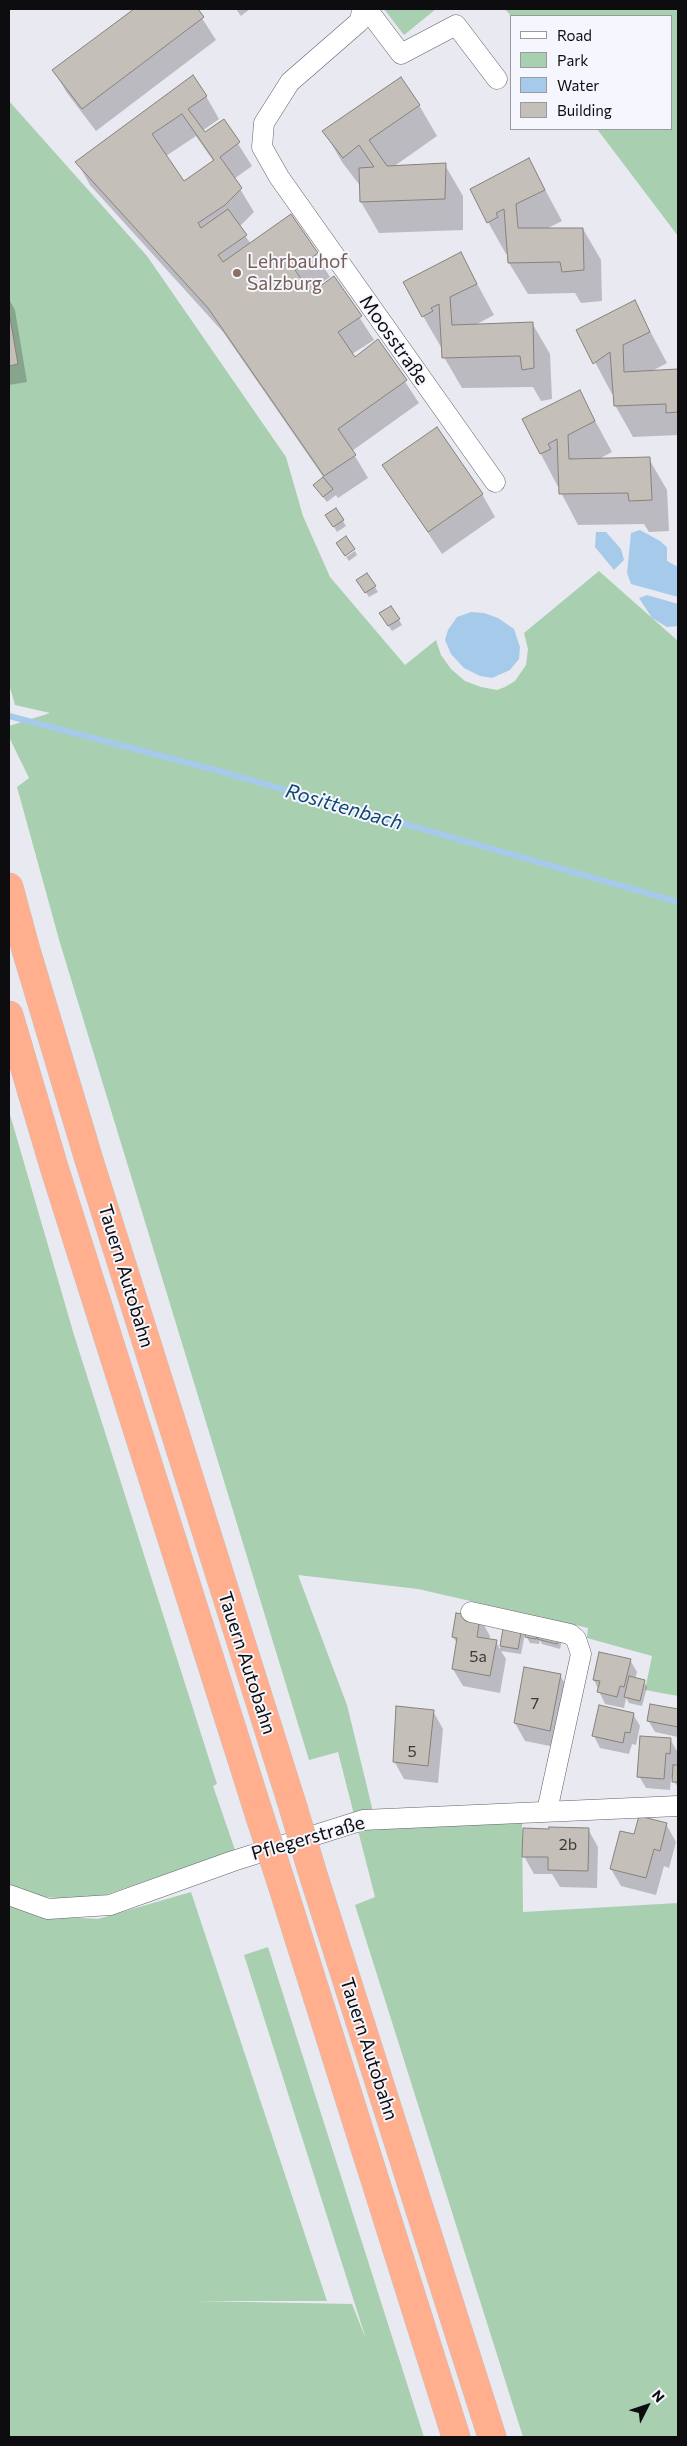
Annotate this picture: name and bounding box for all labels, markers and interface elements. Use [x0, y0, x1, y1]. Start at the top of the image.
legend [510, 15, 672, 130]
text: Road [557, 26, 592, 44]
text: Park [557, 51, 588, 69]
text: Water [557, 76, 599, 94]
text: Building [557, 101, 612, 119]
place label: Lehrbauhof Salzburg [247, 251, 348, 295]
marker: Lehrbauhof Salzburg [231, 267, 243, 279]
street label: Moosstraße [355, 291, 433, 389]
water label: Rosittenbach [283, 779, 405, 835]
street label: Tauern Autobahn [93, 1202, 159, 1350]
street label: Tauern Autobahn [213, 1589, 281, 1737]
house number: 5a [469, 1647, 487, 1667]
house number: 7 [531, 1694, 539, 1714]
house number: 5 [407, 1742, 417, 1762]
street label: Pflegerstraße [249, 1811, 367, 1865]
house number: 2b [559, 1835, 577, 1855]
street label: Tauern Autobahn [335, 1975, 403, 2123]
north arrow [622, 2381, 672, 2431]
text: N [649, 2386, 669, 2405]

